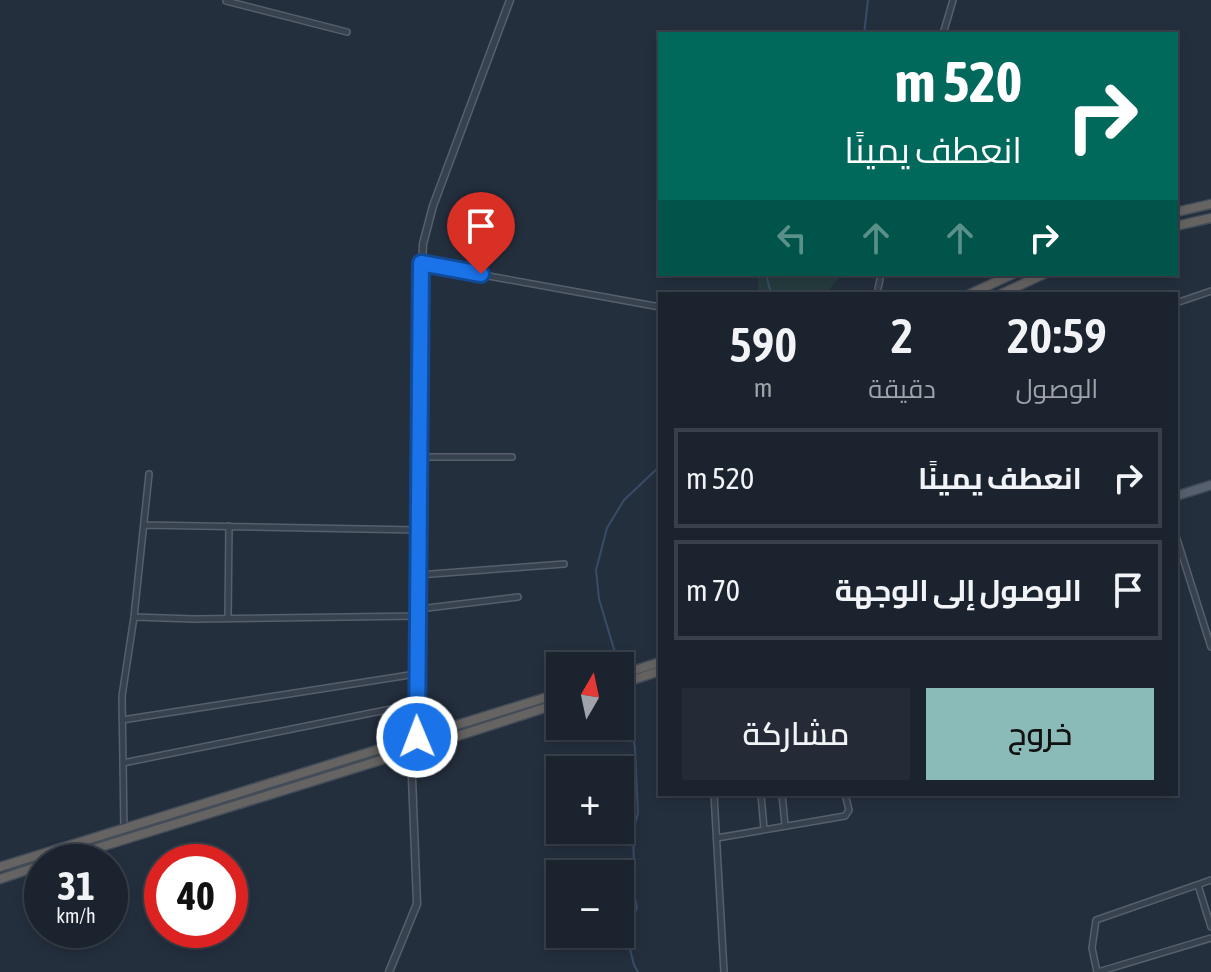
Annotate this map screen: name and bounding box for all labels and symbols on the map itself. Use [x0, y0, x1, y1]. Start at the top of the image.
pin [447, 192, 515, 274]
north arrow [546, 652, 634, 740]
position arrow [375, 695, 459, 779]
speed limit sign: 40 [144, 844, 248, 948]

